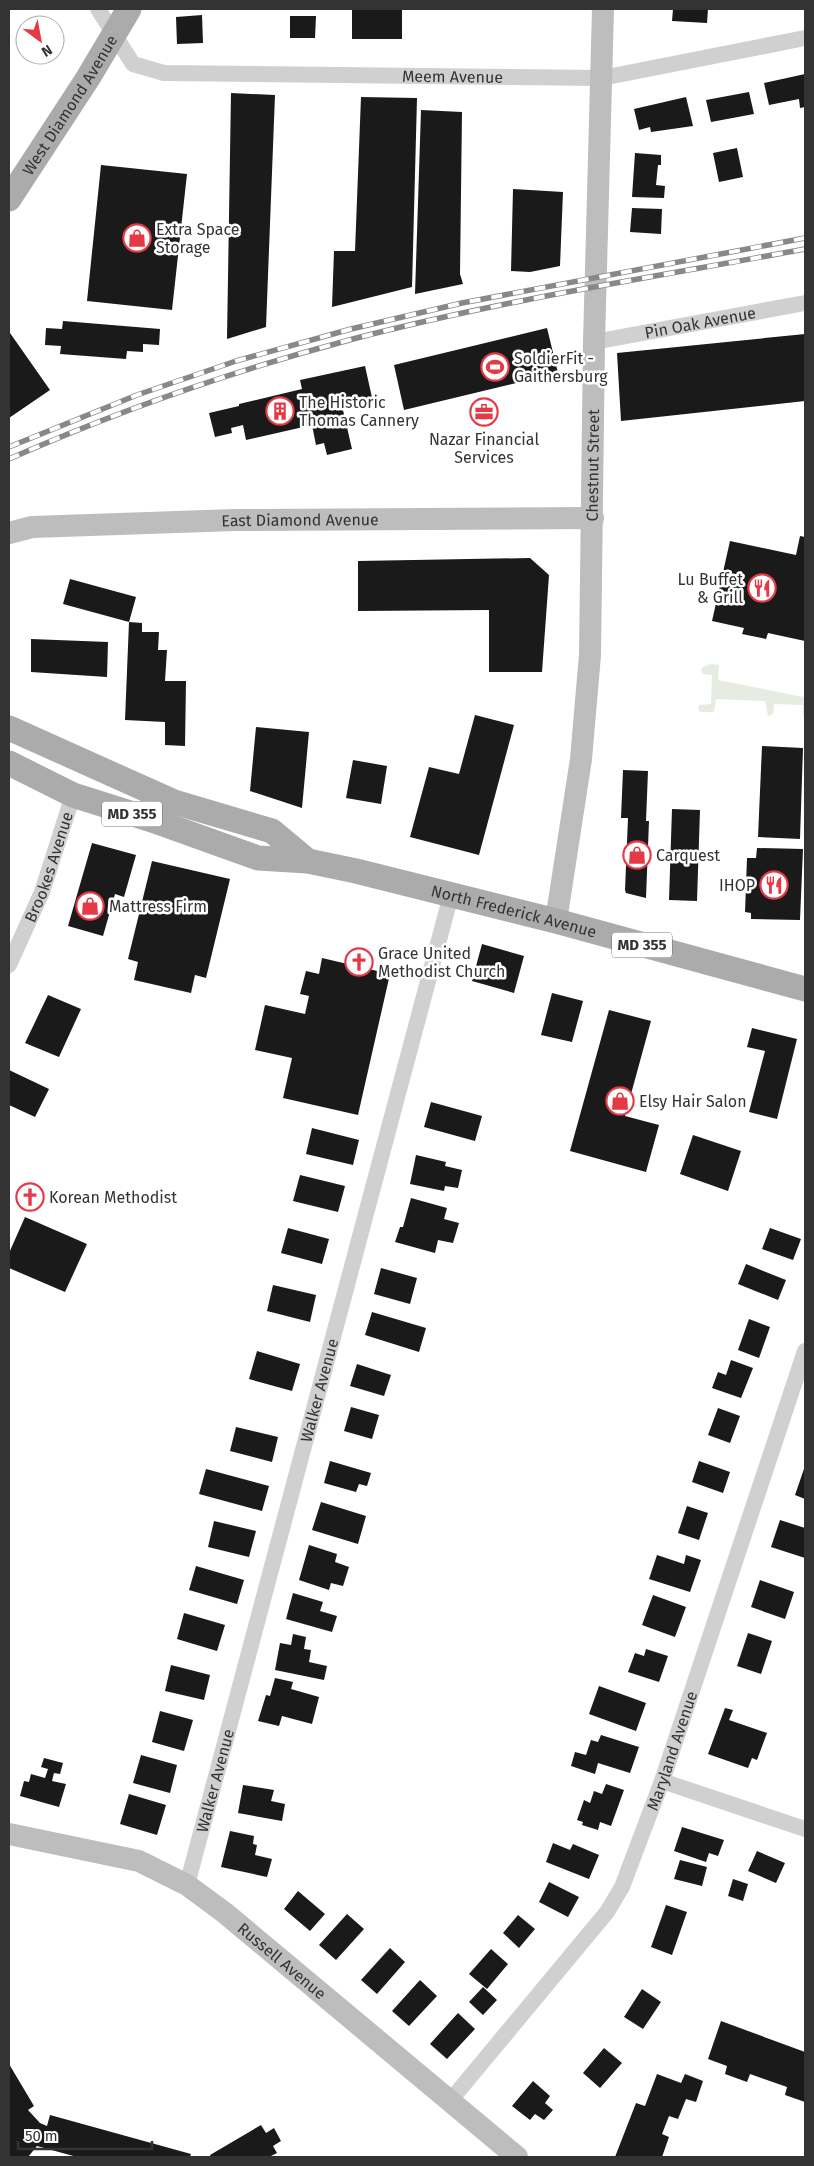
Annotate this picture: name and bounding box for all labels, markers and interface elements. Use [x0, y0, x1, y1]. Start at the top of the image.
north arrow [15, 15, 65, 65]
street label: West Diamond Avenue [18, 31, 121, 178]
text: N [38, 41, 55, 60]
street label: Meem Avenue [402, 66, 503, 86]
place label: Extra Space Storage [156, 220, 239, 257]
shop icon: Extra Space Storage [122, 223, 152, 253]
street label: Pin Oak Avenue [643, 303, 757, 342]
place label: SoldierFit - Gaithersburg [514, 349, 608, 386]
sports icon: SoldierFit - Gaithersburg [480, 352, 510, 382]
place label: The Historic Thomas Cannery [299, 393, 419, 430]
building icon: The Historic Thomas Cannery [265, 396, 295, 426]
office icon: Nazar Financial Services [469, 397, 499, 427]
street label: Chestnut Street [582, 409, 603, 522]
place label: Nazar Financial Services [429, 430, 539, 467]
street label: East Diamond Avenue [221, 510, 379, 530]
place label: Lu Buffet & Grill [678, 570, 743, 607]
restaurant icon: Lu Buffet & Grill [747, 573, 777, 603]
road number: MD 355 [102, 802, 162, 826]
street label: Brookes Avenue [20, 809, 77, 925]
shop icon: Carquest [622, 840, 652, 870]
place label: Carquest [656, 846, 720, 865]
restaurant icon: IHOP [759, 870, 789, 900]
place label: IHOP [719, 876, 755, 895]
street label: North Frederick Avenue [429, 881, 599, 941]
shop icon: Mattress Firm [75, 891, 105, 921]
place label: Mattress Firm [109, 897, 207, 916]
road number: MD 355 [612, 932, 672, 958]
place label: Grace United Methodist Church [378, 944, 505, 981]
church icon: Grace United Methodist Church [344, 947, 374, 977]
shop icon: Elsy Hair Salon [605, 1086, 635, 1116]
place label: Elsy Hair Salon [639, 1092, 747, 1111]
church icon: Korean Methodist [15, 1182, 45, 1212]
place label: Korean Methodist [49, 1188, 177, 1207]
street label: Walker Avenue [296, 1336, 342, 1444]
street label: Maryland Avenue [642, 1689, 701, 1813]
street label: Walker Avenue [192, 1727, 238, 1834]
street label: Russell Avenue [234, 1918, 330, 2003]
scale bar [18, 2118, 151, 2150]
text: 50 m [25, 2127, 58, 2145]

